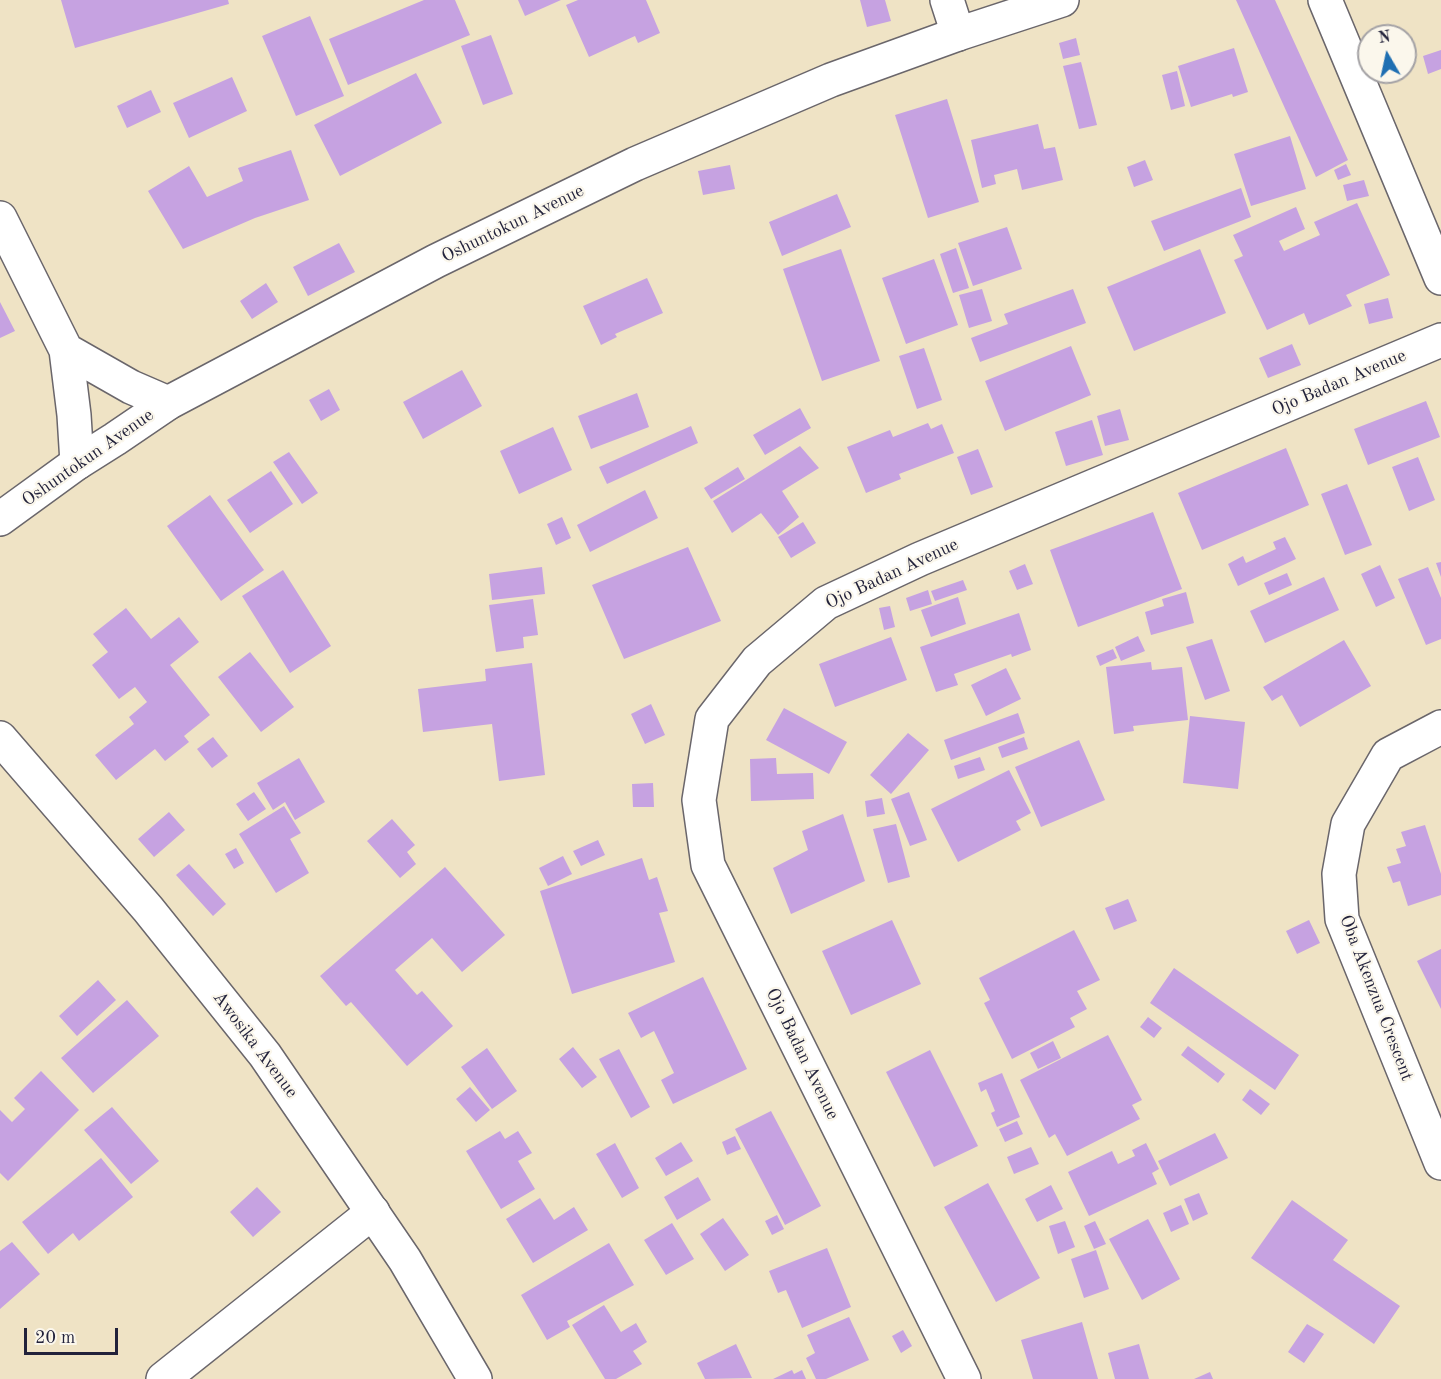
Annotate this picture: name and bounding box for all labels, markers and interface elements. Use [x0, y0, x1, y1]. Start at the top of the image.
north arrow [1357, 24, 1417, 84]
text: N [1377, 29, 1392, 47]
street label: Oshuntokun Avenue [438, 180, 588, 268]
street label: Ojo Badan Avenue [1269, 345, 1409, 421]
street label: Oshuntokun Avenue [18, 405, 158, 511]
street label: Ojo Badan Avenue [822, 534, 962, 614]
street label: Oba Akenzua Crescent [1334, 912, 1418, 1084]
street label: Ojo Badan Avenue [761, 985, 843, 1123]
street label: Awosika Avenue [208, 987, 302, 1103]
scale bar [27, 1316, 122, 1354]
text: 20 m [35, 1329, 75, 1347]

